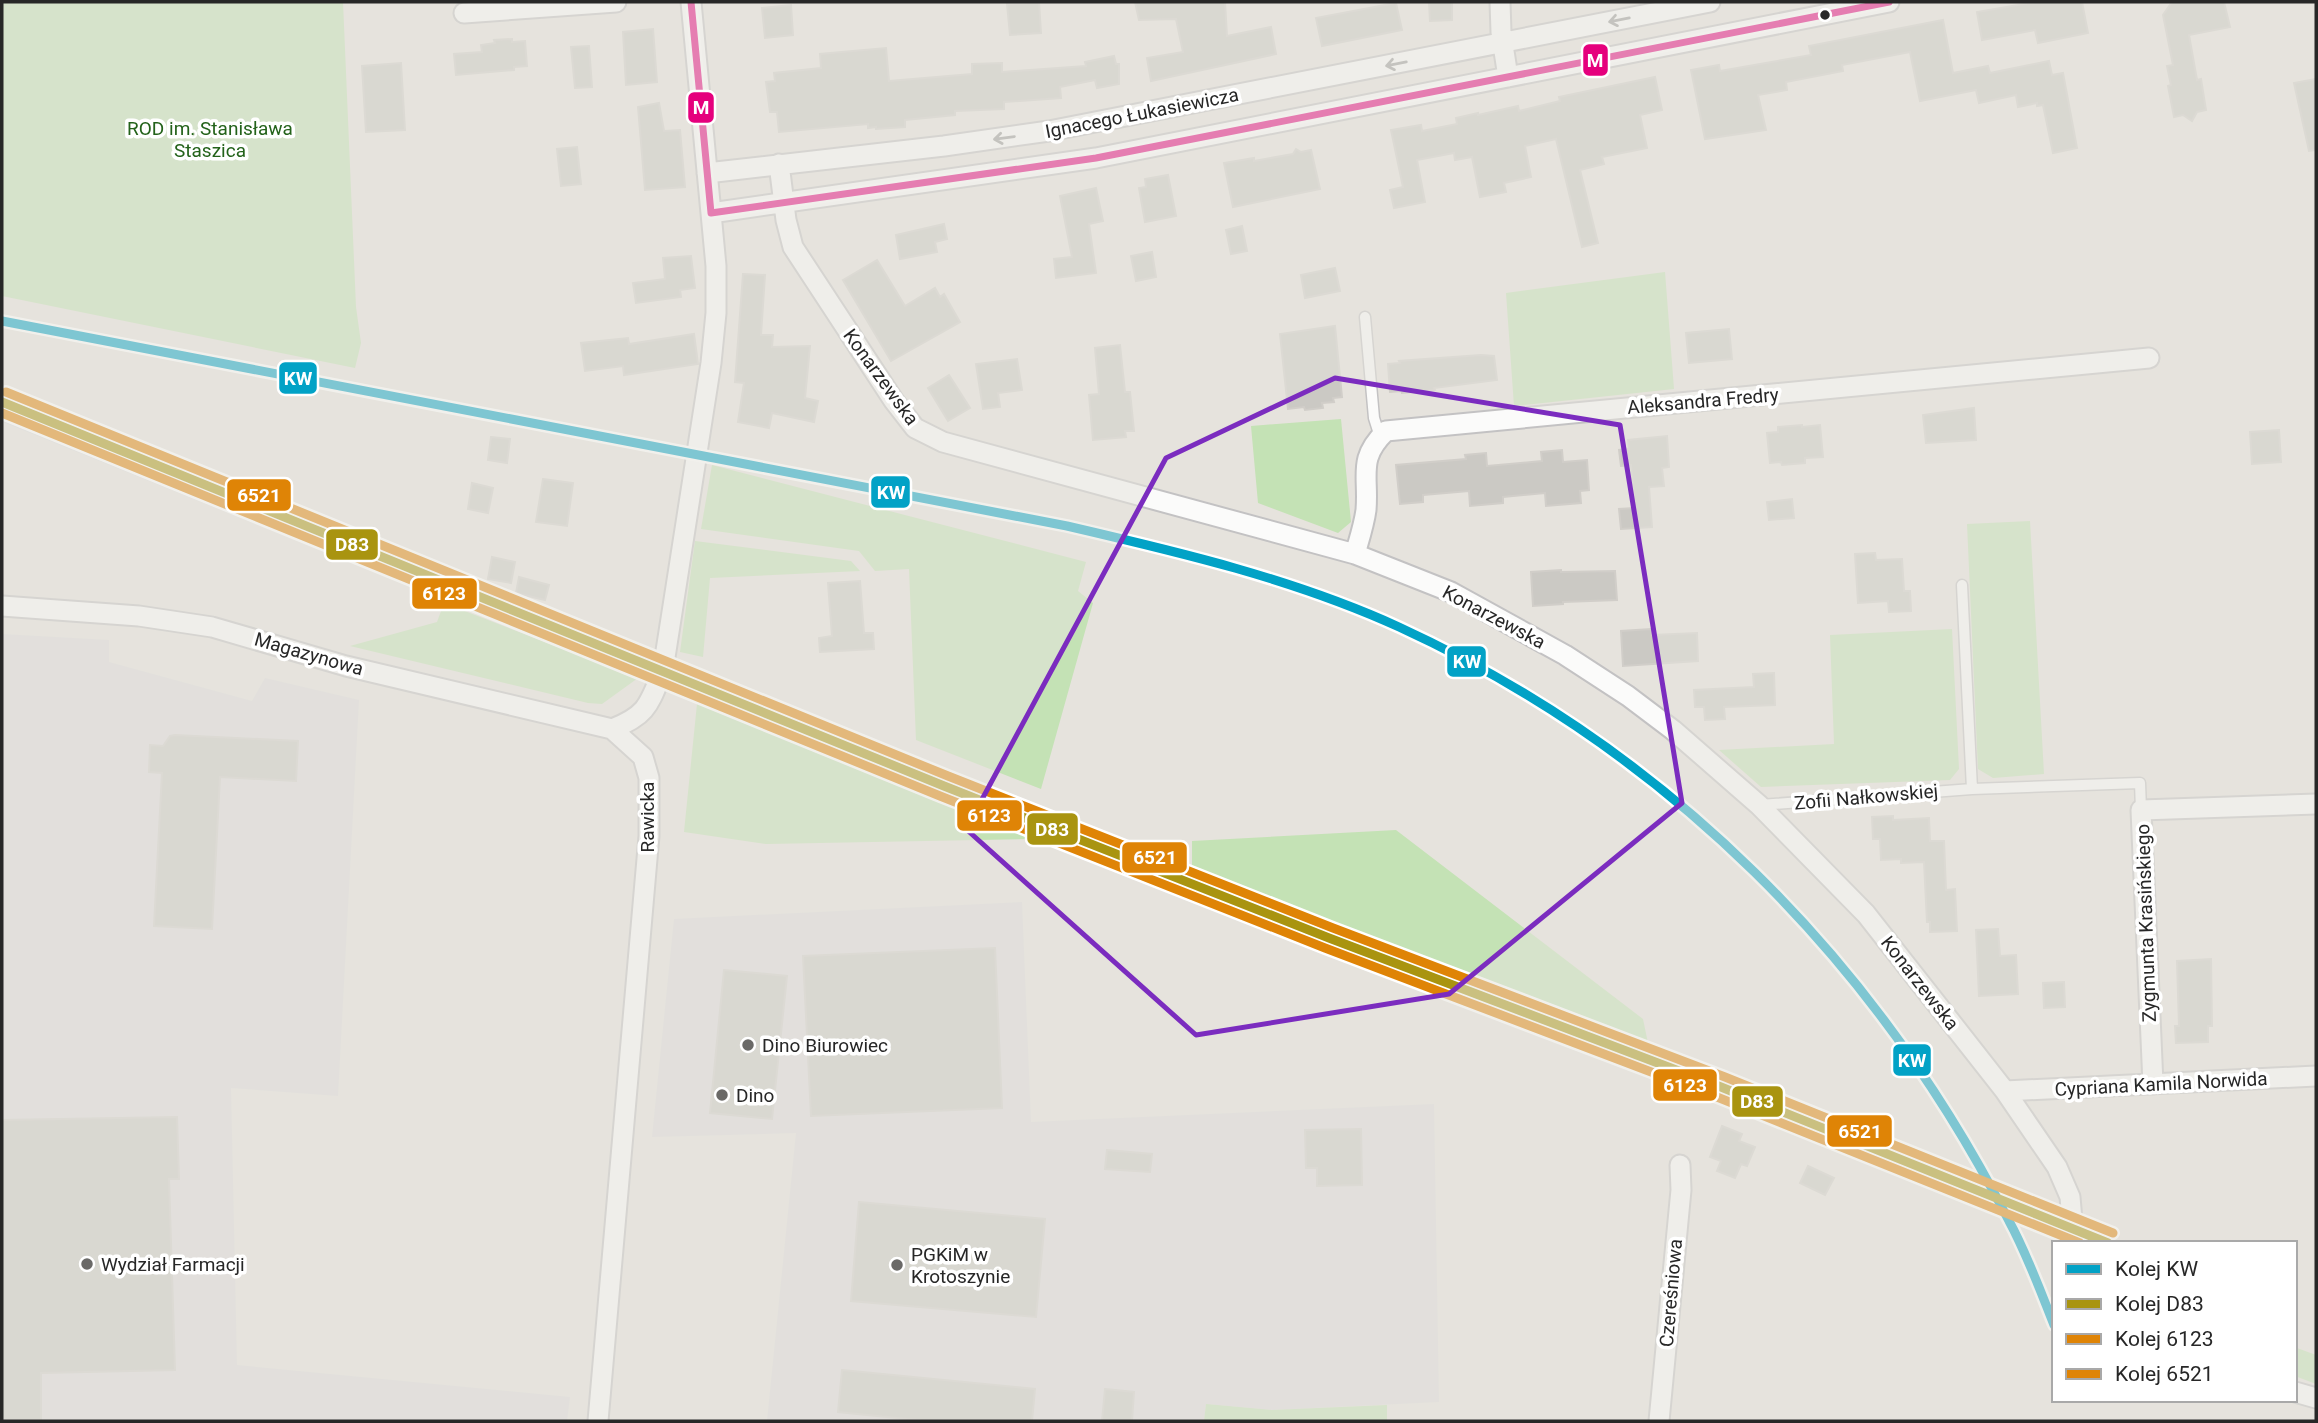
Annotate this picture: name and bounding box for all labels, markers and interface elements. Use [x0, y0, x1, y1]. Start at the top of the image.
unlabelled marker [1818, 8, 1832, 22]
one-way arrow [1608, 13, 1631, 27]
line badge: M [1582, 43, 1609, 77]
text: M [1587, 49, 1603, 72]
one-way arrow [1385, 58, 1408, 71]
street label: Ignacego Łukasiewicza [1043, 83, 1241, 143]
line badge: M [687, 91, 715, 124]
text: M [693, 96, 709, 119]
park label: ROD im. Stanisława Staszica [127, 117, 293, 162]
one-way arrow [993, 131, 1016, 144]
street label: Konarzewska [838, 324, 924, 430]
line badge: KW [278, 361, 318, 395]
text: KW [284, 367, 313, 390]
street label: Aleksandra Fredry [1626, 383, 1780, 419]
line badge: KW [870, 475, 911, 509]
line badge: 6521 [226, 478, 292, 512]
text: KW [877, 481, 906, 504]
text: 6521 [237, 484, 281, 507]
line badge: D83 [325, 528, 379, 561]
text: D83 [335, 533, 369, 556]
line badge: 6123 [411, 577, 478, 610]
street label: Konarzewska [1439, 580, 1549, 654]
text: 6123 [422, 582, 466, 605]
street label: Magazynowa [252, 627, 366, 681]
line badge: KW [1446, 645, 1487, 678]
text: KW [1453, 650, 1482, 673]
street label: Zofii Nałkowskiej [1793, 779, 1939, 815]
street label: Rawicka [636, 782, 659, 852]
line badge: 6123 [956, 799, 1023, 832]
text: 6123 [967, 804, 1011, 827]
line badge: D83 [1026, 812, 1079, 846]
text: D83 [1035, 818, 1069, 841]
street label: Zygmunta Krasińskiego [2131, 823, 2161, 1023]
line badge: 6521 [1121, 841, 1188, 874]
text: 6521 [1133, 846, 1177, 869]
street label: Konarzewska [1876, 931, 1964, 1035]
place label: Dino Biurowiec [762, 1034, 888, 1057]
marker: Dino Biurowiec [740, 1037, 756, 1053]
line badge: KW [1892, 1043, 1932, 1077]
text: KW [1898, 1049, 1927, 1072]
street label: Cypriana Kamila Norwida [2054, 1067, 2268, 1101]
line badge: 6123 [1652, 1068, 1718, 1102]
text: 6123 [1663, 1074, 1707, 1097]
place label: Dino [736, 1084, 774, 1107]
line badge: D83 [1731, 1085, 1784, 1118]
marker: Dino [714, 1087, 730, 1103]
text: D83 [1740, 1090, 1774, 1113]
line badge: 6521 [1826, 1114, 1893, 1148]
text: 6521 [1838, 1120, 1882, 1143]
street label: Czereśniowa [1655, 1238, 1687, 1348]
legend [2052, 1241, 2297, 1402]
place label: PGKiM w Krotoszynie [911, 1243, 1010, 1288]
place label: Wydział Farmacji [101, 1253, 245, 1276]
marker: Wydział Farmacji [79, 1256, 95, 1272]
marker: PGKiM w Krotoszynie [889, 1257, 905, 1273]
text: Kolej KW [2115, 1257, 2199, 1281]
text: Kolej D83 [2115, 1292, 2204, 1316]
text: Kolej 6123 [2115, 1327, 2214, 1351]
text: Kolej 6521 [2115, 1362, 2214, 1386]

